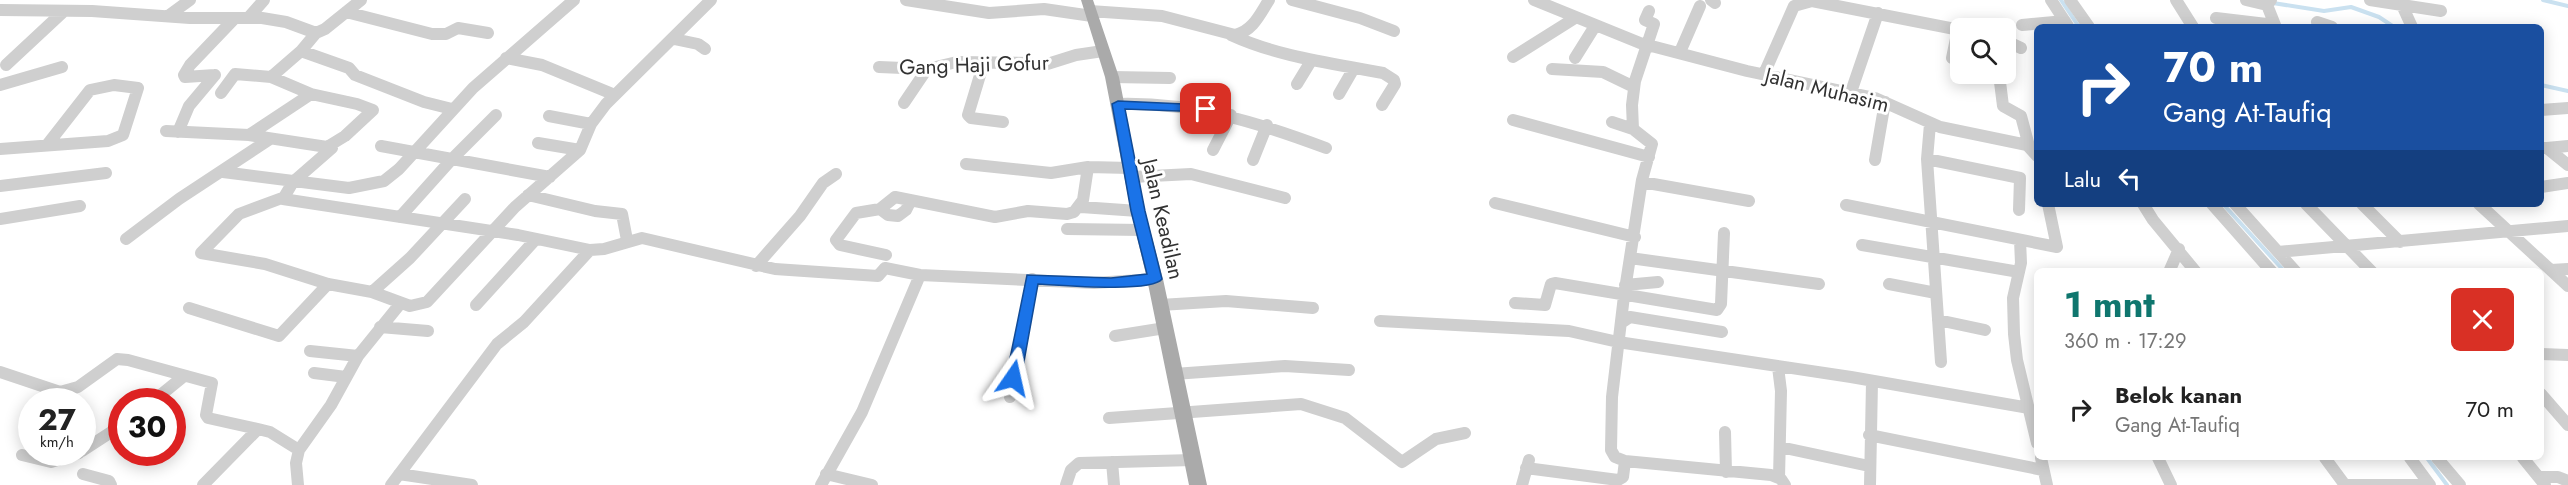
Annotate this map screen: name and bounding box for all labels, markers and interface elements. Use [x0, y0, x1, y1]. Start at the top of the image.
map controls [1950, 18, 2016, 84]
button: search [1950, 18, 2016, 84]
text: 70 m [2163, 37, 2263, 98]
street label: Gang Haji Gofur [899, 47, 1050, 83]
icon: right [2064, 48, 2142, 126]
street label: Jalan Muhasim [1759, 59, 1892, 120]
pin [1180, 83, 1231, 134]
icon: arrive [1189, 92, 1222, 125]
text: Gang At-Taufiq [2163, 93, 2332, 132]
street label: Jalan Keadilan [1134, 153, 1191, 282]
icon: left [2113, 162, 2146, 195]
text: Lalu [2064, 163, 2101, 195]
text: 1 mnt [2064, 278, 2155, 330]
button: close [2451, 288, 2514, 351]
text: 360 m · 17:29 [2064, 327, 2186, 356]
position arrow [981, 346, 1045, 410]
text: Belok kanan [2115, 379, 2242, 411]
speed limit sign: 30 [108, 388, 186, 466]
icon: right [2064, 393, 2097, 426]
text: 70 m [2465, 393, 2514, 425]
text: 27 [38, 398, 76, 441]
text: Gang At-Taufiq [2115, 411, 2240, 440]
text: km/h [40, 431, 74, 453]

